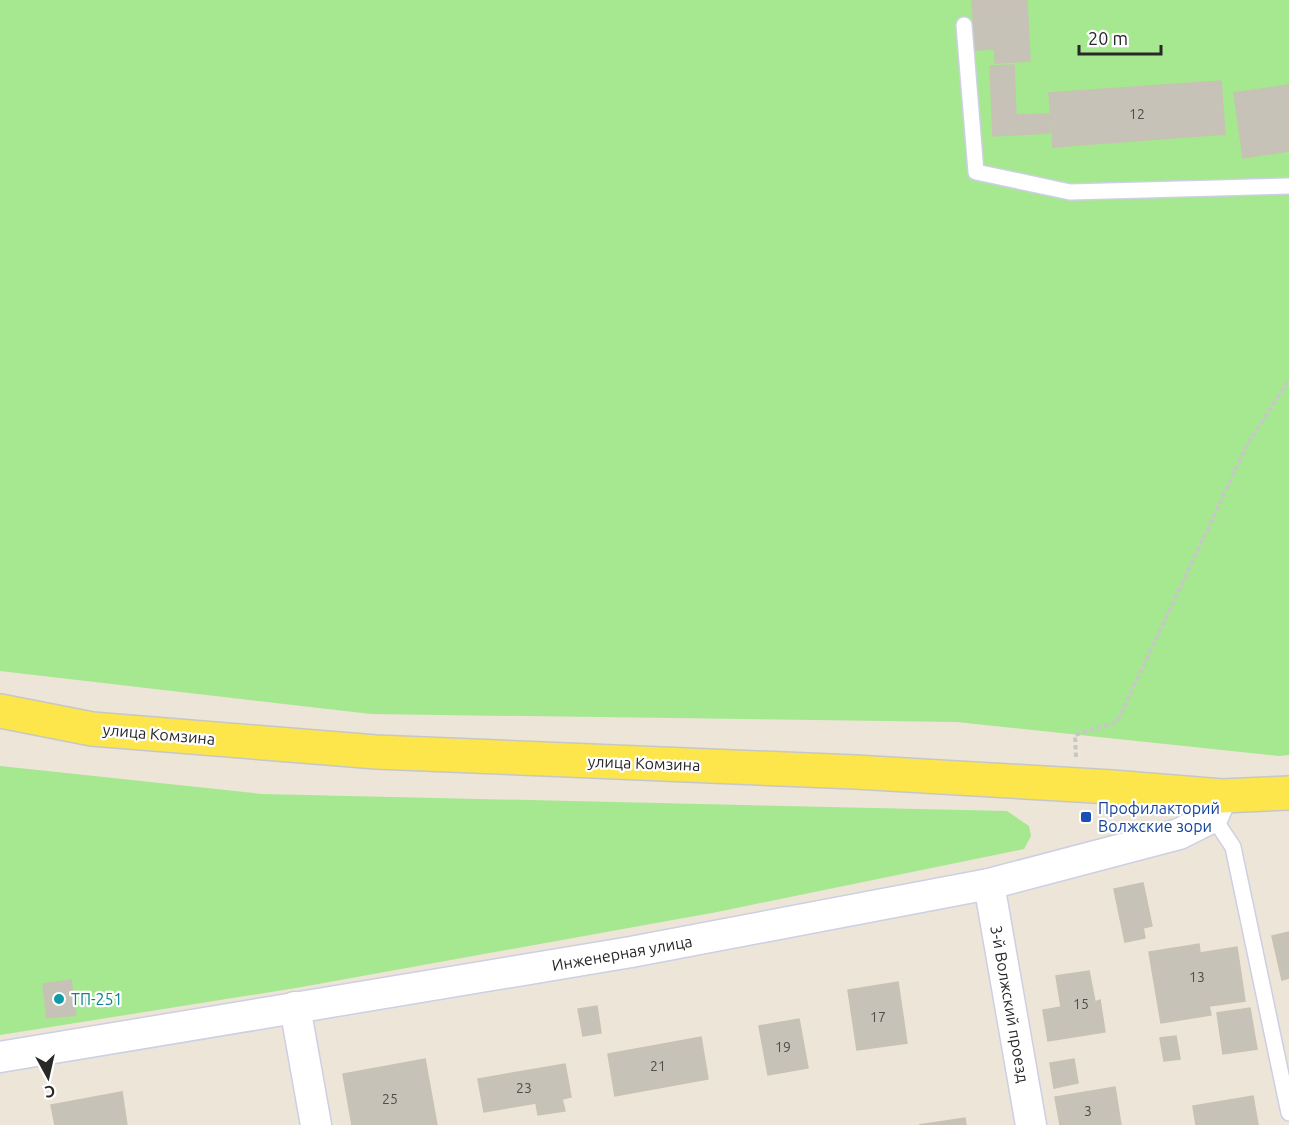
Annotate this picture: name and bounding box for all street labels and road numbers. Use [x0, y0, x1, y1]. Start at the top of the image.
street label: улица Комзина [102, 720, 216, 748]
street label: улица Комзина [587, 752, 701, 774]
street label: 3-й Волжский проезд [987, 924, 1033, 1084]
street label: Инженерная улица [550, 932, 694, 974]

